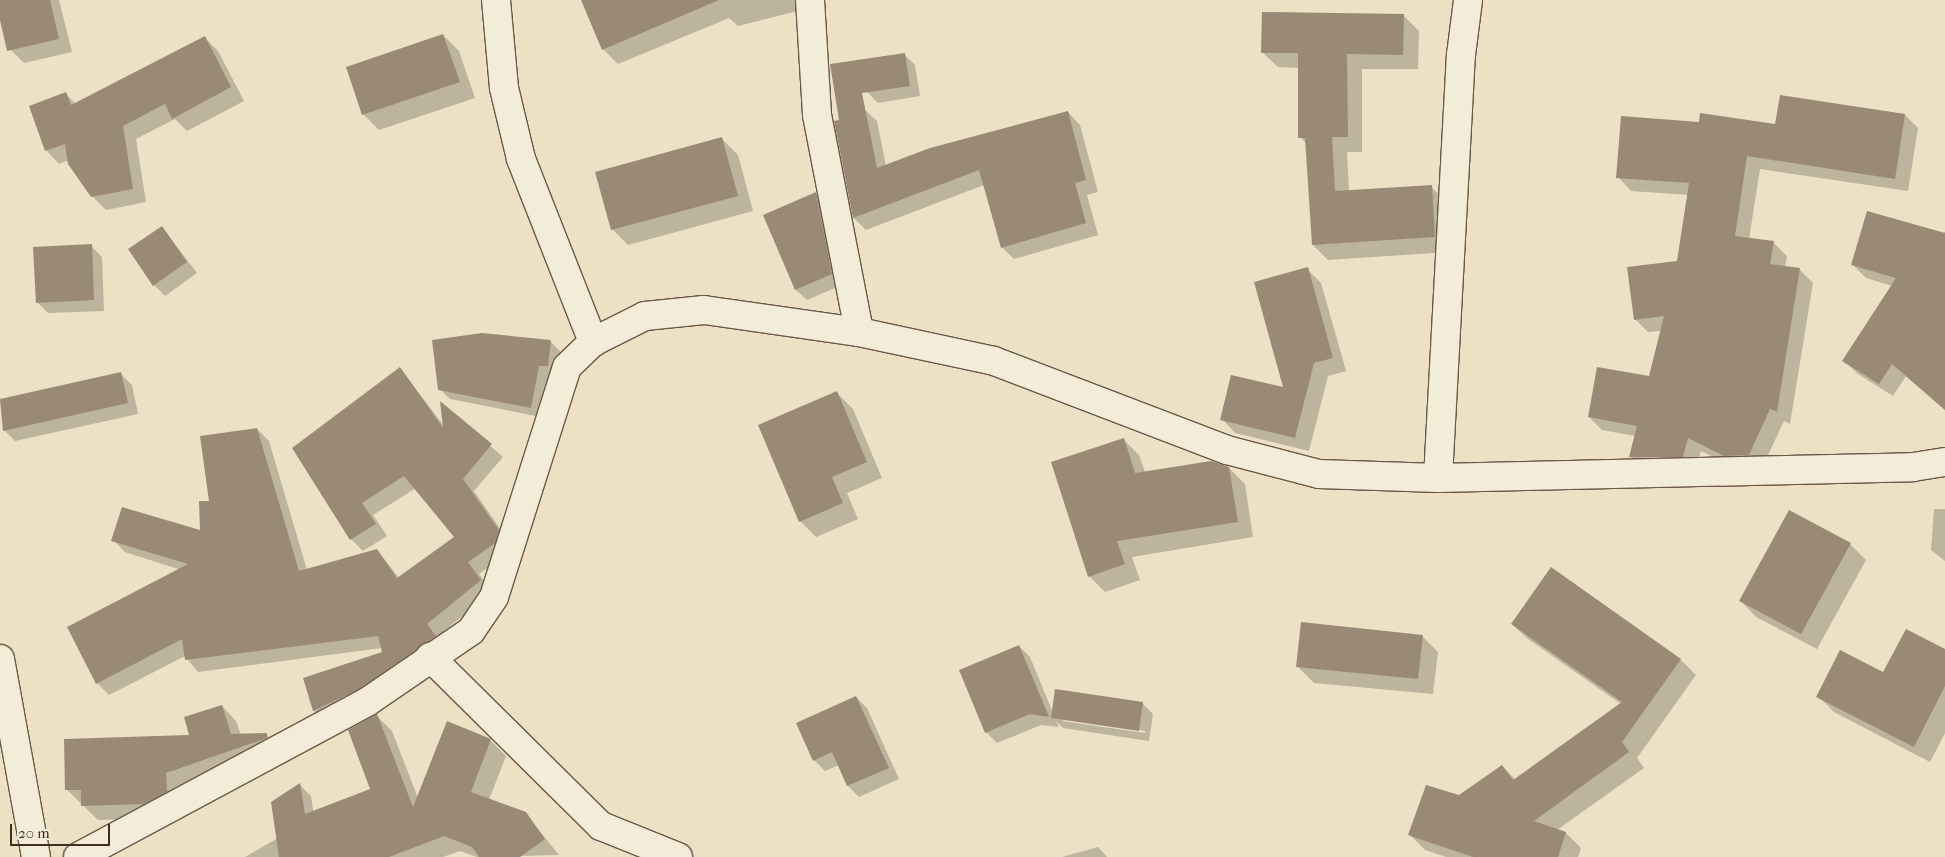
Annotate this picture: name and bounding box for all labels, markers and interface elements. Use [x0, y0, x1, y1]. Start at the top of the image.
scale bar [12, 814, 112, 846]
text: 20 m [18, 824, 50, 842]

